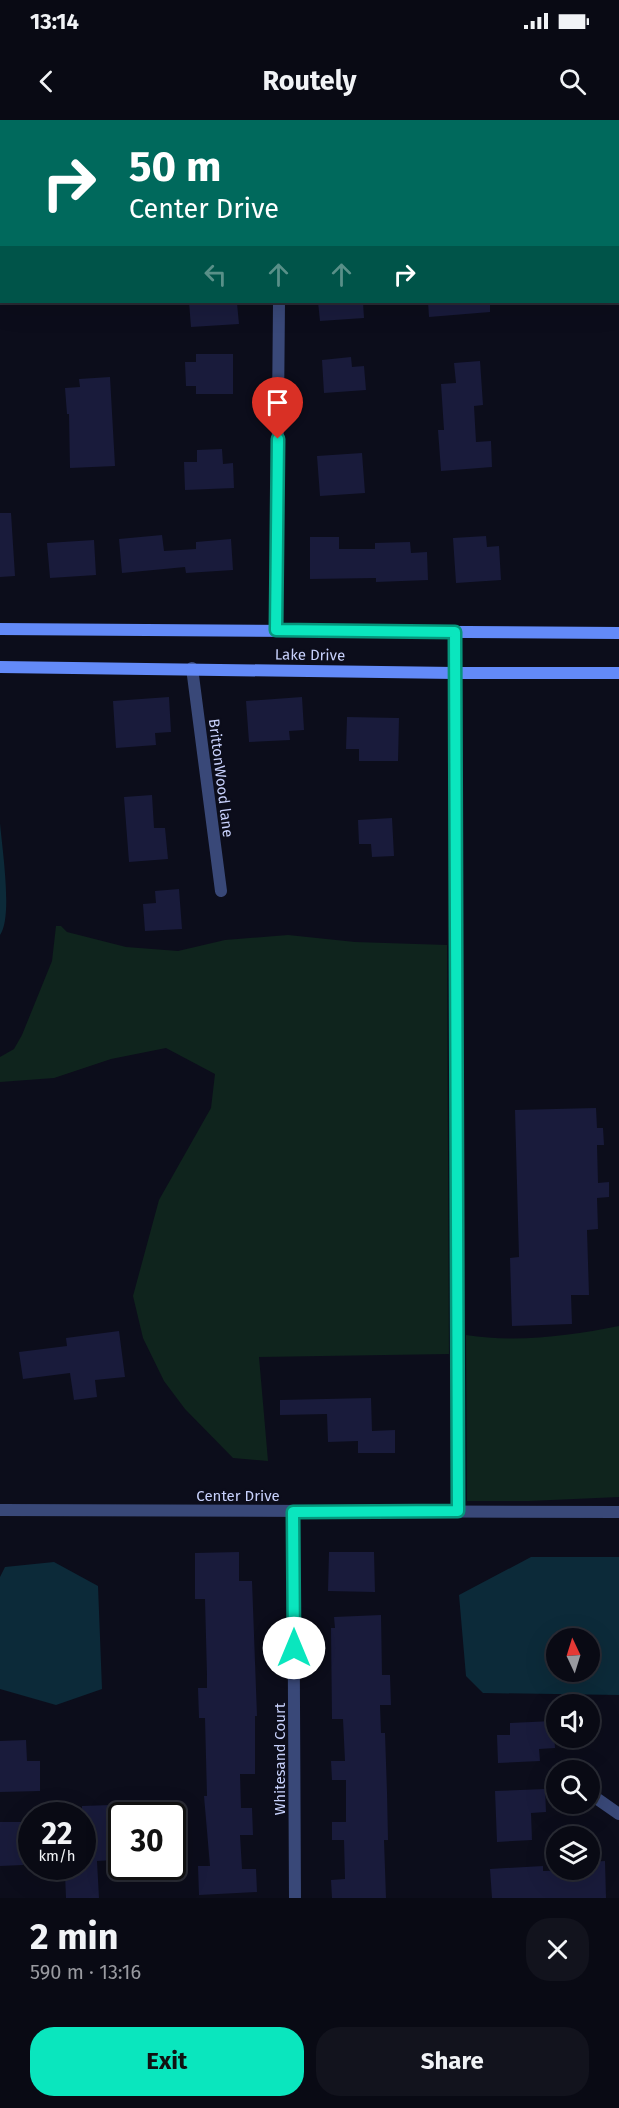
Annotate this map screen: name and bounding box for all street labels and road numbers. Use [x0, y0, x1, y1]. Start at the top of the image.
street label: Lake Drive [275, 645, 345, 665]
street label: BrittonWood lane [205, 718, 237, 838]
street label: Center Drive [196, 1487, 280, 1505]
street label: Whitesand Court [271, 1702, 289, 1815]

